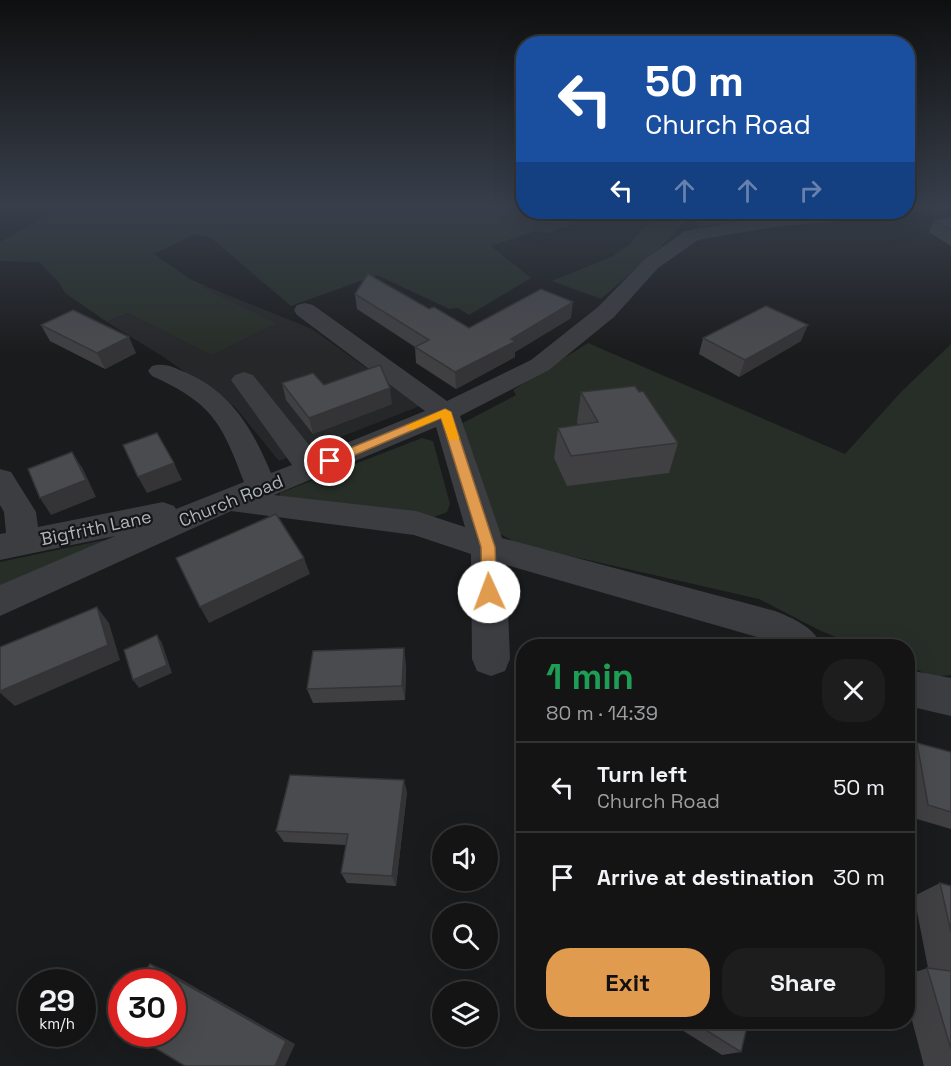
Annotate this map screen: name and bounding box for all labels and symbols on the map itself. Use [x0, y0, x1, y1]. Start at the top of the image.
pin [304, 435, 355, 486]
street label: Church Road [175, 469, 286, 532]
street label: Bigfrith Lane [38, 505, 153, 550]
position arrow [457, 560, 521, 624]
speed limit sign: 30 [108, 969, 186, 1047]

